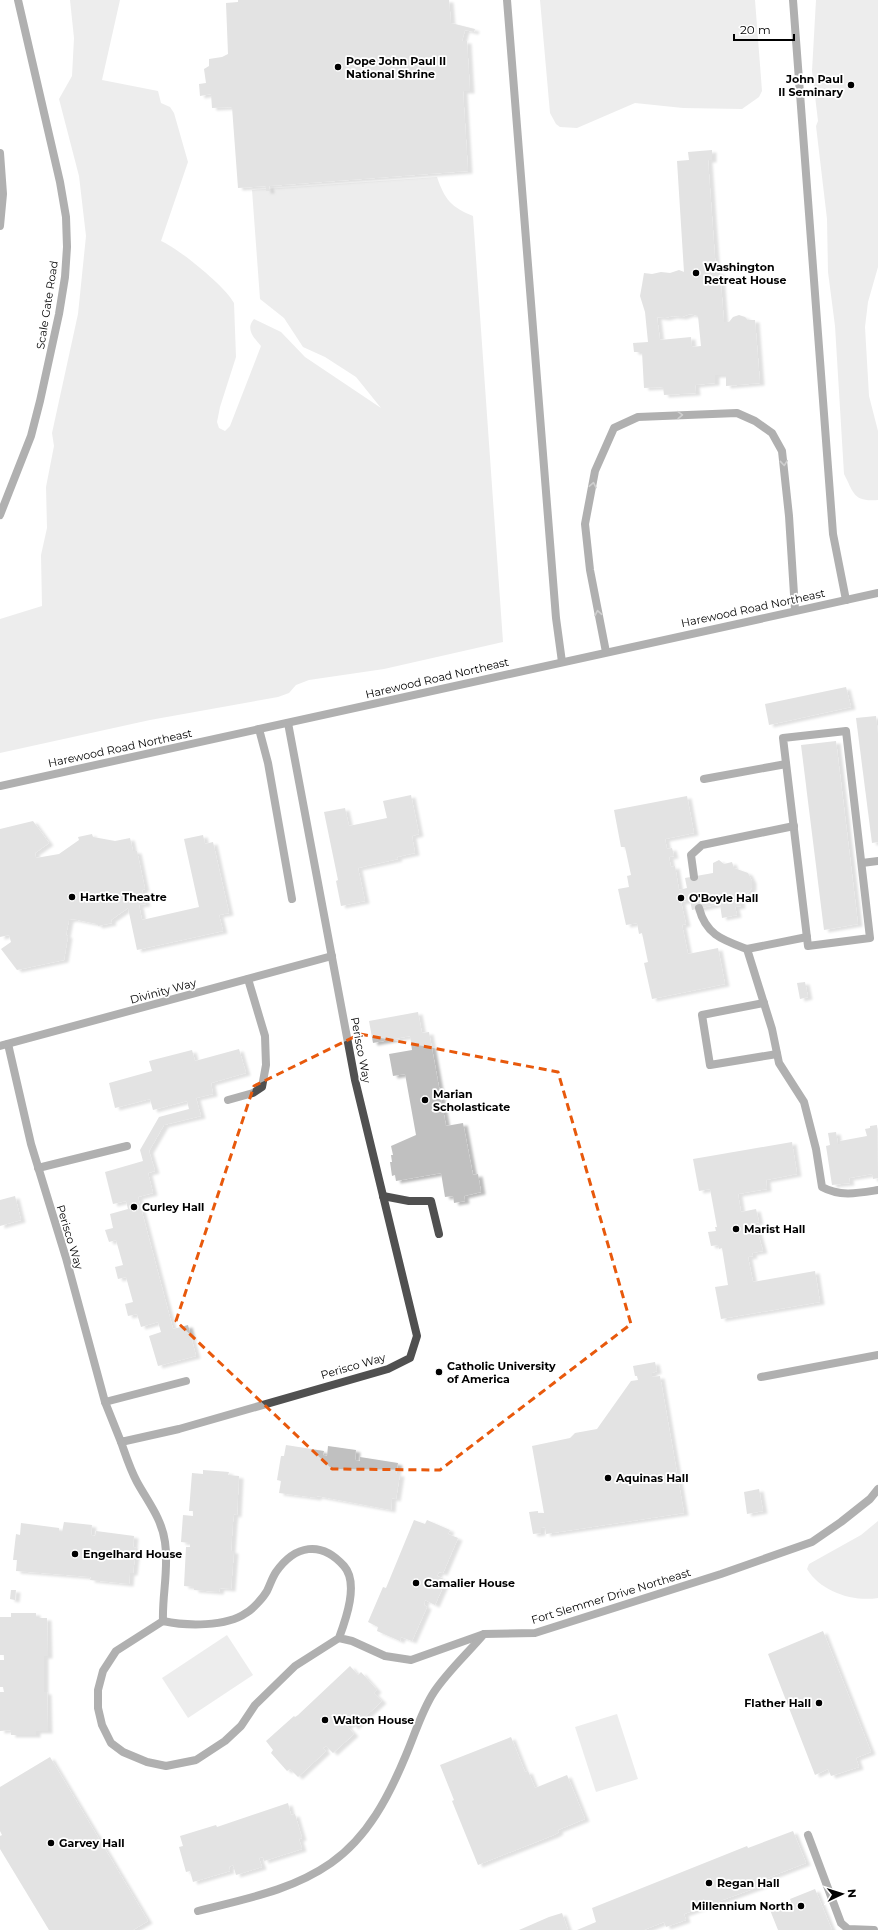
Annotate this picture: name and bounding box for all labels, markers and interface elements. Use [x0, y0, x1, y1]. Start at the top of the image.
scale bar [734, 16, 794, 42]
text: 20 m [740, 22, 771, 37]
place label: Pope John Paul II National Shrine [346, 54, 446, 81]
marker: Pope John Paul II National Shrine [333, 62, 343, 72]
place label: John Paul II Seminary [778, 72, 843, 99]
marker: John Paul II Seminary [846, 80, 856, 90]
street label: Scale Gate Road [33, 260, 61, 350]
place label: Washington Retreat House [704, 260, 786, 287]
marker: Washington Retreat House [691, 268, 701, 278]
one-way arrow [677, 411, 683, 419]
one-way arrow [779, 460, 788, 466]
one-way arrow [588, 482, 596, 488]
street label: Harewood Road Northeast [680, 586, 827, 630]
one-way arrow [595, 610, 603, 616]
street label: Harewood Road Northeast [364, 655, 511, 701]
street label: Harewood Road Northeast [47, 726, 194, 770]
place label: Hartke Theatre [80, 890, 167, 904]
place label: O'Boyle Hall [689, 891, 758, 905]
marker: Hartke Theatre [67, 892, 77, 902]
marker: O'Boyle Hall [676, 893, 686, 903]
street label: Divinity Way [128, 975, 198, 1007]
street label: Perisco Way [348, 1016, 374, 1084]
place label: Marian Scholasticate [433, 1087, 510, 1114]
marker: Marian Scholasticate [420, 1095, 430, 1105]
place label: Curley Hall [142, 1200, 204, 1214]
marker: Curley Hall [129, 1202, 139, 1212]
street label: Perisco Way [54, 1203, 86, 1271]
place label: Marist Hall [744, 1222, 805, 1236]
marker: Marist Hall [731, 1224, 741, 1234]
street label: Perisco Way [319, 1350, 387, 1382]
place label: Catholic University of America [447, 1359, 556, 1386]
marker: Catholic University of America [434, 1367, 444, 1377]
place label: Aquinas Hall [615, 1471, 688, 1485]
marker: Aquinas Hall [603, 1473, 613, 1483]
place label: Engelhard House [83, 1547, 182, 1561]
marker: Engelhard House [70, 1549, 80, 1559]
street label: Fort Slemmer Drive Northeast [530, 1565, 693, 1627]
place label: Camalier House [424, 1576, 515, 1590]
marker: Camalier House [411, 1578, 421, 1588]
place label: Flather Hall [744, 1696, 811, 1710]
marker: Flather Hall [814, 1698, 824, 1708]
place label: Walton House [333, 1713, 414, 1727]
marker: Walton House [320, 1715, 330, 1725]
place label: Garvey Hall [59, 1836, 125, 1850]
marker: Garvey Hall [46, 1838, 56, 1848]
north arrow [822, 1874, 862, 1914]
place label: Regan Hall [717, 1876, 780, 1890]
marker: Regan Hall [704, 1878, 714, 1888]
text: N [845, 1888, 859, 1898]
place label: Millennium North [692, 1899, 793, 1913]
marker: Millennium North [796, 1901, 806, 1911]

